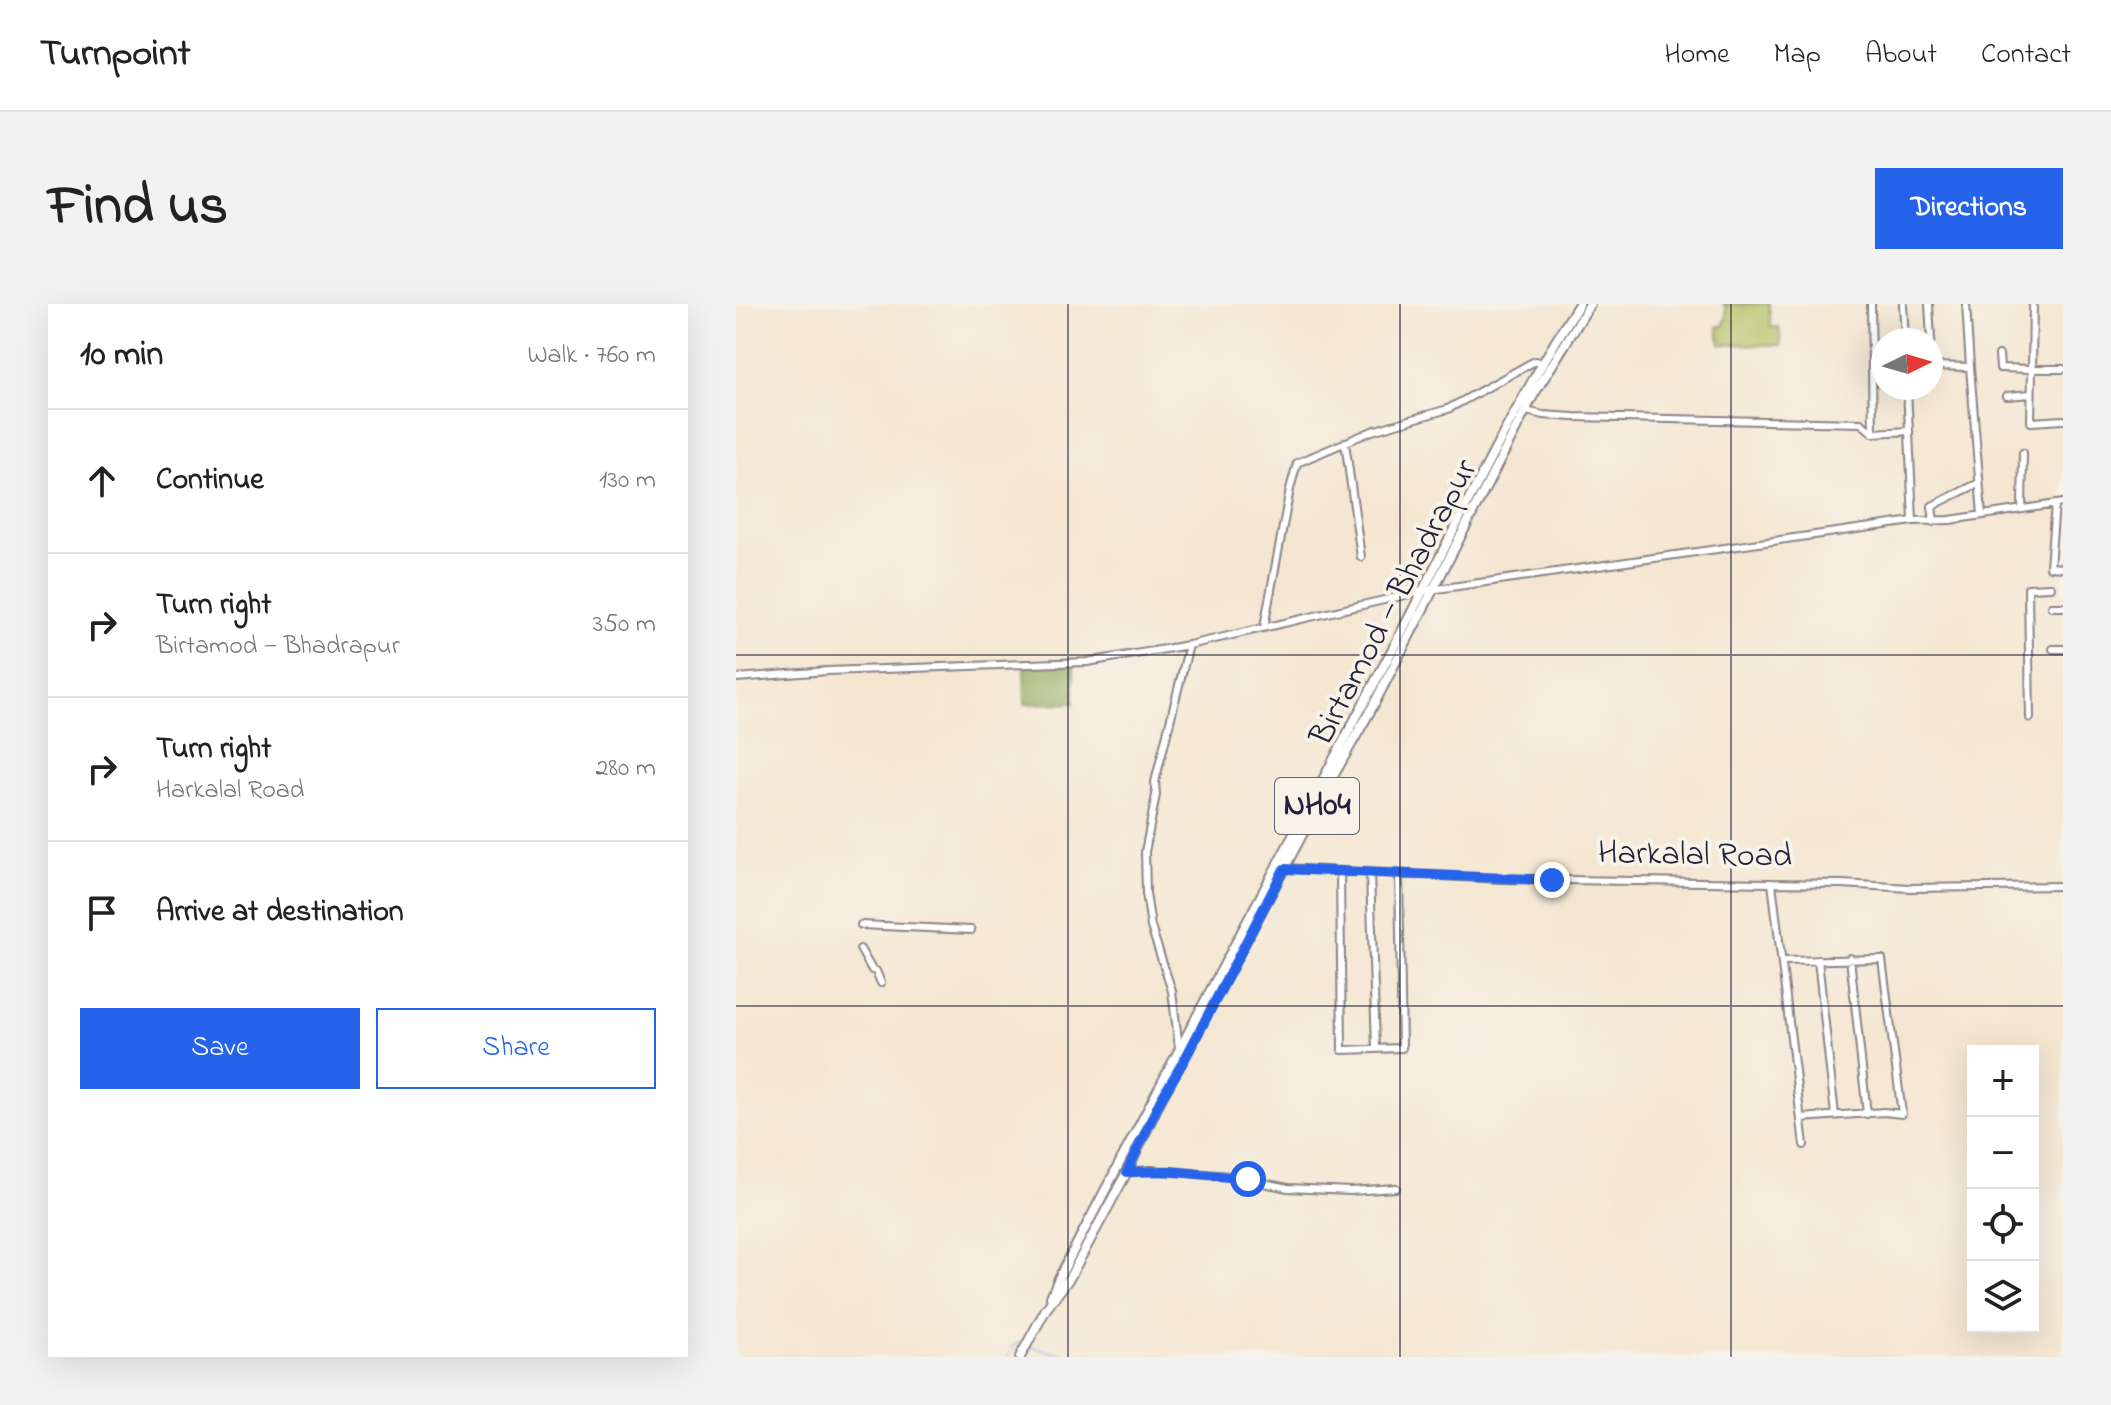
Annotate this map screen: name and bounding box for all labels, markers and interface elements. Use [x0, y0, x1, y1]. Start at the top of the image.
text: Turnpoint [40, 27, 190, 83]
text: Home [1664, 35, 1730, 76]
text: Map [1774, 35, 1821, 76]
text: About [1865, 35, 1937, 76]
text: Contact [1981, 35, 2071, 76]
text: Find us [48, 168, 228, 249]
button: Directions [1875, 168, 2063, 249]
north arrow [1871, 328, 1943, 400]
text: 10 min [80, 331, 163, 381]
text: Walk · 760 m [527, 337, 656, 375]
street label: Birtamod — Bhadrapur [1298, 450, 1492, 756]
icon: ahead [80, 459, 124, 503]
text: Continue [156, 459, 264, 503]
text: 130 m [599, 462, 656, 500]
text: Turn right [156, 584, 271, 628]
icon: right [80, 603, 124, 647]
text: 350 m [592, 606, 656, 644]
text: Birtamod — Bhadrapur [156, 628, 400, 666]
text: Turn right [156, 728, 271, 772]
icon: right [80, 747, 124, 791]
text: 280 m [595, 750, 656, 788]
text: Harkalal Road [156, 772, 304, 810]
road number: NH04 [1275, 778, 1359, 834]
street label: Harkalal Road [1598, 829, 1792, 883]
route end [1534, 862, 1570, 898]
icon: arrive [80, 891, 124, 935]
text: Arrive at destination [156, 891, 404, 935]
button: Save [80, 1008, 360, 1089]
button: Share [376, 1008, 656, 1089]
map controls [1967, 1045, 2039, 1333]
button: + [1967, 1045, 2039, 1117]
button: − [1967, 1117, 2039, 1189]
route start [1230, 1161, 1266, 1197]
button: locate [1967, 1189, 2039, 1261]
button: layers [1967, 1261, 2039, 1333]

